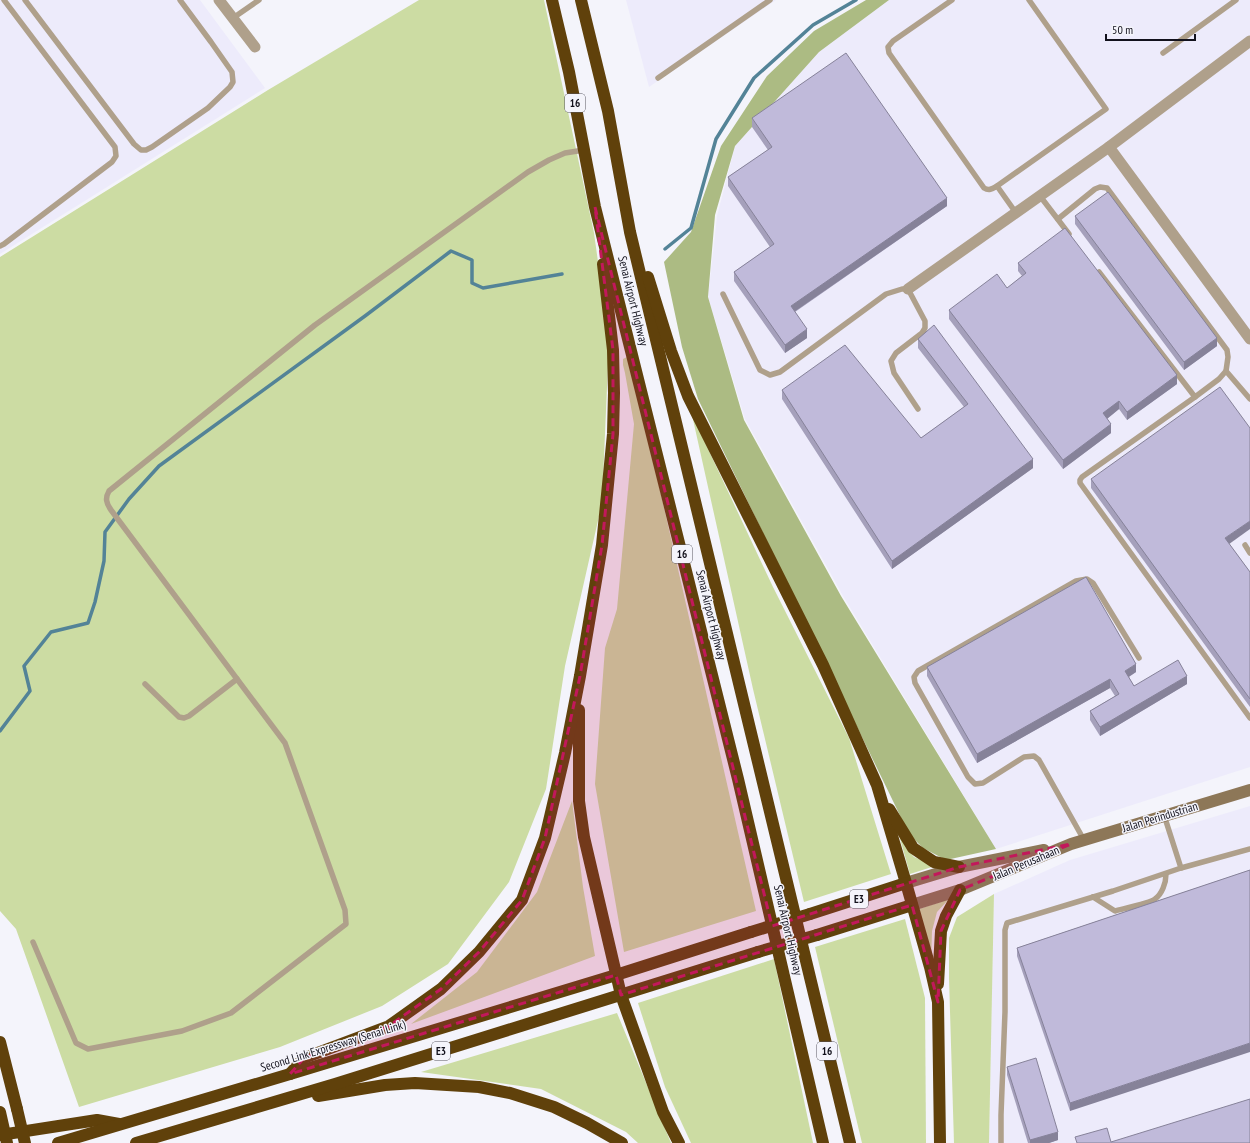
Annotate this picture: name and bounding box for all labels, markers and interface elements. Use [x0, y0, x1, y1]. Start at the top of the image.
scale bar [1106, 16, 1195, 42]
text: 50 m [1112, 22, 1133, 37]
road number: 16 [565, 94, 585, 112]
street label: Senai Airport Highway [615, 254, 652, 348]
road number: 16 [672, 545, 692, 563]
street label: Senai Airport Highway [693, 568, 730, 662]
street label: Jalan Perindustrian [1119, 798, 1199, 835]
street label: Jalan Perusahaan [989, 842, 1061, 884]
street label: Senai Airport Highway [771, 883, 806, 977]
road number: E3 [850, 890, 868, 908]
street label: Second Link Expressway (Senai Link) [259, 1016, 407, 1075]
road number: E3 [432, 1042, 450, 1060]
road number: 16 [817, 1042, 837, 1060]

